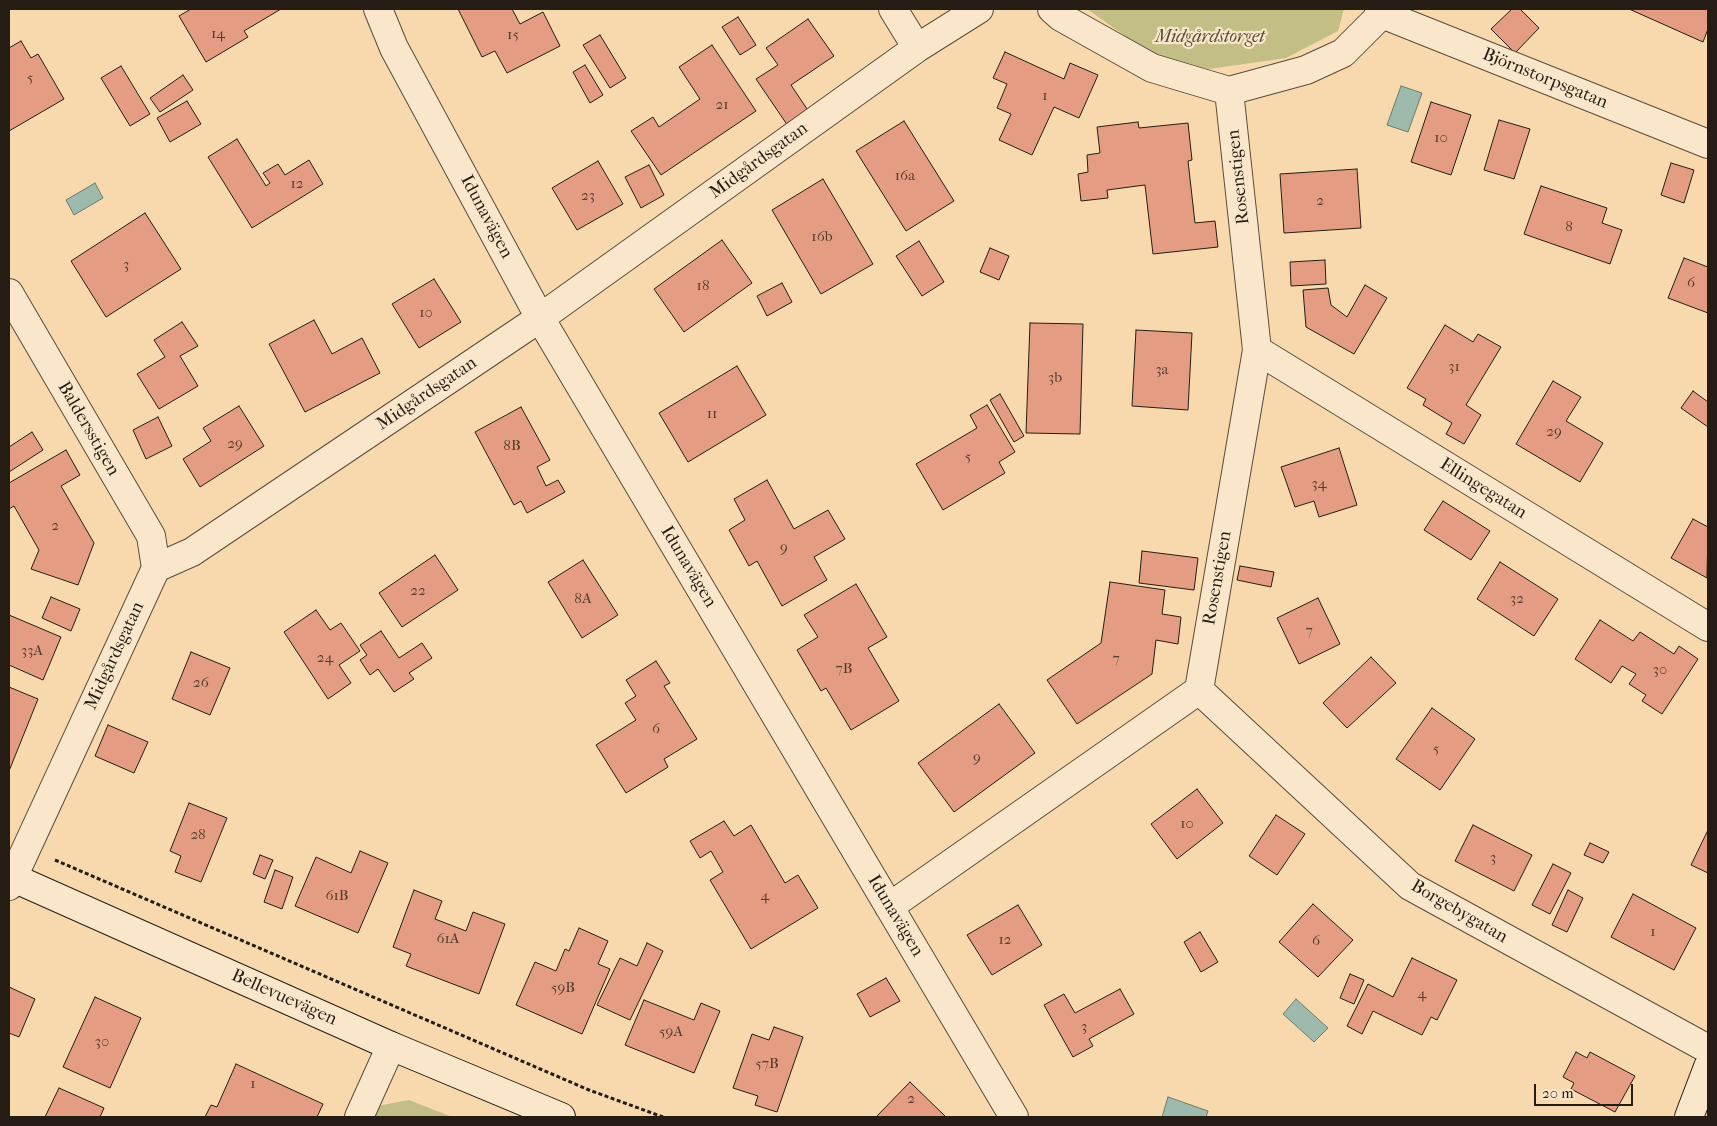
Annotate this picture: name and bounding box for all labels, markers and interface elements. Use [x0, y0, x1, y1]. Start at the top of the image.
house number: 14 [211, 25, 225, 43]
house number: 15 [507, 26, 519, 44]
park label: Midgårdstorget [1155, 27, 1265, 49]
street label: Björnstorpsgatan [1479, 44, 1611, 114]
house number: 5 [27, 69, 33, 87]
house number: 1 [1042, 87, 1048, 105]
house number: 21 [715, 96, 729, 114]
street label: Midgårdsgatan [706, 118, 812, 204]
street label: Rosenstigen [1223, 129, 1255, 225]
house number: 10 [1434, 129, 1448, 147]
house number: 16a [895, 167, 915, 185]
street label: Idunavägen [455, 172, 517, 262]
house number: 12 [290, 175, 304, 193]
house number: 23 [581, 187, 595, 205]
house number: 2 [1316, 192, 1324, 210]
house number: 8 [1565, 218, 1573, 236]
house number: 16b [811, 228, 833, 246]
house number: 3 [123, 256, 129, 274]
house number: 6 [1687, 274, 1695, 292]
house number: 18 [697, 277, 709, 295]
house number: 10 [419, 304, 433, 322]
street label: Midgårdsgatan [373, 352, 481, 436]
house number: 31 [1448, 358, 1460, 376]
house number: 3a [1155, 361, 1169, 379]
house number: 3b [1048, 369, 1062, 387]
street label: Baldersstigen [52, 378, 124, 480]
house number: 11 [707, 405, 717, 423]
house number: 29 [1546, 423, 1562, 441]
house number: 29 [227, 435, 243, 453]
house number: 8B [503, 437, 521, 455]
house number: 5 [965, 448, 971, 466]
street label: Ellingegatan [1436, 454, 1530, 524]
house number: 34 [1311, 475, 1327, 493]
house number: 2 [51, 517, 59, 535]
street label: Idunavägen [655, 522, 721, 612]
street label: Rosenstigen [1199, 529, 1237, 627]
house number: 9 [780, 539, 788, 557]
house number: 22 [410, 582, 426, 600]
house number: 8A [574, 590, 592, 608]
house number: 32 [1510, 590, 1524, 608]
street label: Midgårdsgatan [81, 599, 149, 713]
house number: 7 [1305, 622, 1313, 640]
house number: 33A [21, 642, 43, 660]
house number: 24 [317, 649, 333, 667]
house number: 7 [1112, 650, 1120, 668]
house number: 7B [836, 660, 852, 678]
house number: 30 [1653, 661, 1667, 679]
house number: 26 [193, 674, 209, 692]
house number: 6 [652, 720, 660, 738]
house number: 5 [1433, 740, 1439, 758]
house number: 9 [973, 749, 981, 767]
house number: 10 [1180, 815, 1194, 833]
house number: 28 [190, 826, 206, 844]
house number: 3 [1490, 849, 1496, 867]
street label: Idunavägen [862, 871, 928, 961]
street label: Borgebygatan [1407, 876, 1511, 948]
house number: 61B [325, 887, 349, 905]
house number: 4 [761, 887, 769, 905]
house number: 1 [1650, 923, 1656, 941]
house number: 61A [436, 930, 460, 948]
house number: 12 [998, 931, 1012, 949]
house number: 6 [1312, 932, 1320, 950]
street label: Bellevuevägen [228, 965, 340, 1031]
house number: 59B [551, 979, 575, 997]
house number: 4 [1418, 985, 1426, 1003]
house number: 3 [1081, 1018, 1087, 1036]
house number: 59A [659, 1023, 683, 1041]
house number: 30 [95, 1033, 109, 1051]
house number: 57B [755, 1055, 779, 1073]
scale bar [1537, 1074, 1636, 1106]
house number: 1 [250, 1075, 256, 1093]
text: 20 m [1542, 1084, 1574, 1102]
house number: 2 [907, 1090, 915, 1108]

